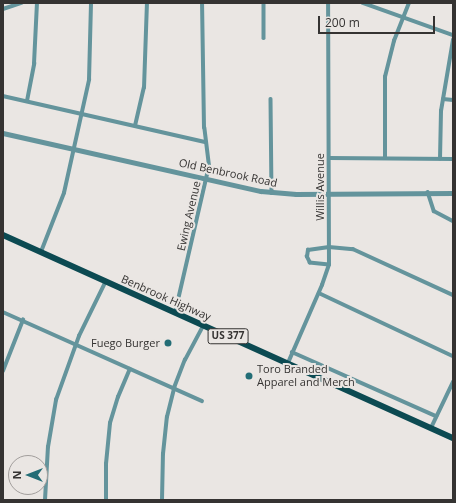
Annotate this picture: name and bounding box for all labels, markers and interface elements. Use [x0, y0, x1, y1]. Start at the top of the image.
scale bar [320, 8, 437, 34]
text: 200 m [325, 14, 360, 31]
street label: Willis Avenue [313, 153, 327, 221]
street label: Old Benbrook Road [178, 156, 278, 190]
street label: Ewing Avenue [175, 180, 203, 252]
street label: Benbrook Highway [119, 272, 213, 324]
road number: US 377 [207, 328, 249, 344]
place label: Fuego Burger [91, 336, 160, 350]
marker: Fuego Burger [163, 338, 173, 348]
place label: Toro Branded Apparel and Merch [257, 363, 355, 389]
marker: Toro Branded Apparel and Merch [244, 371, 254, 381]
north arrow [8, 455, 48, 495]
text: N [9, 471, 24, 479]

